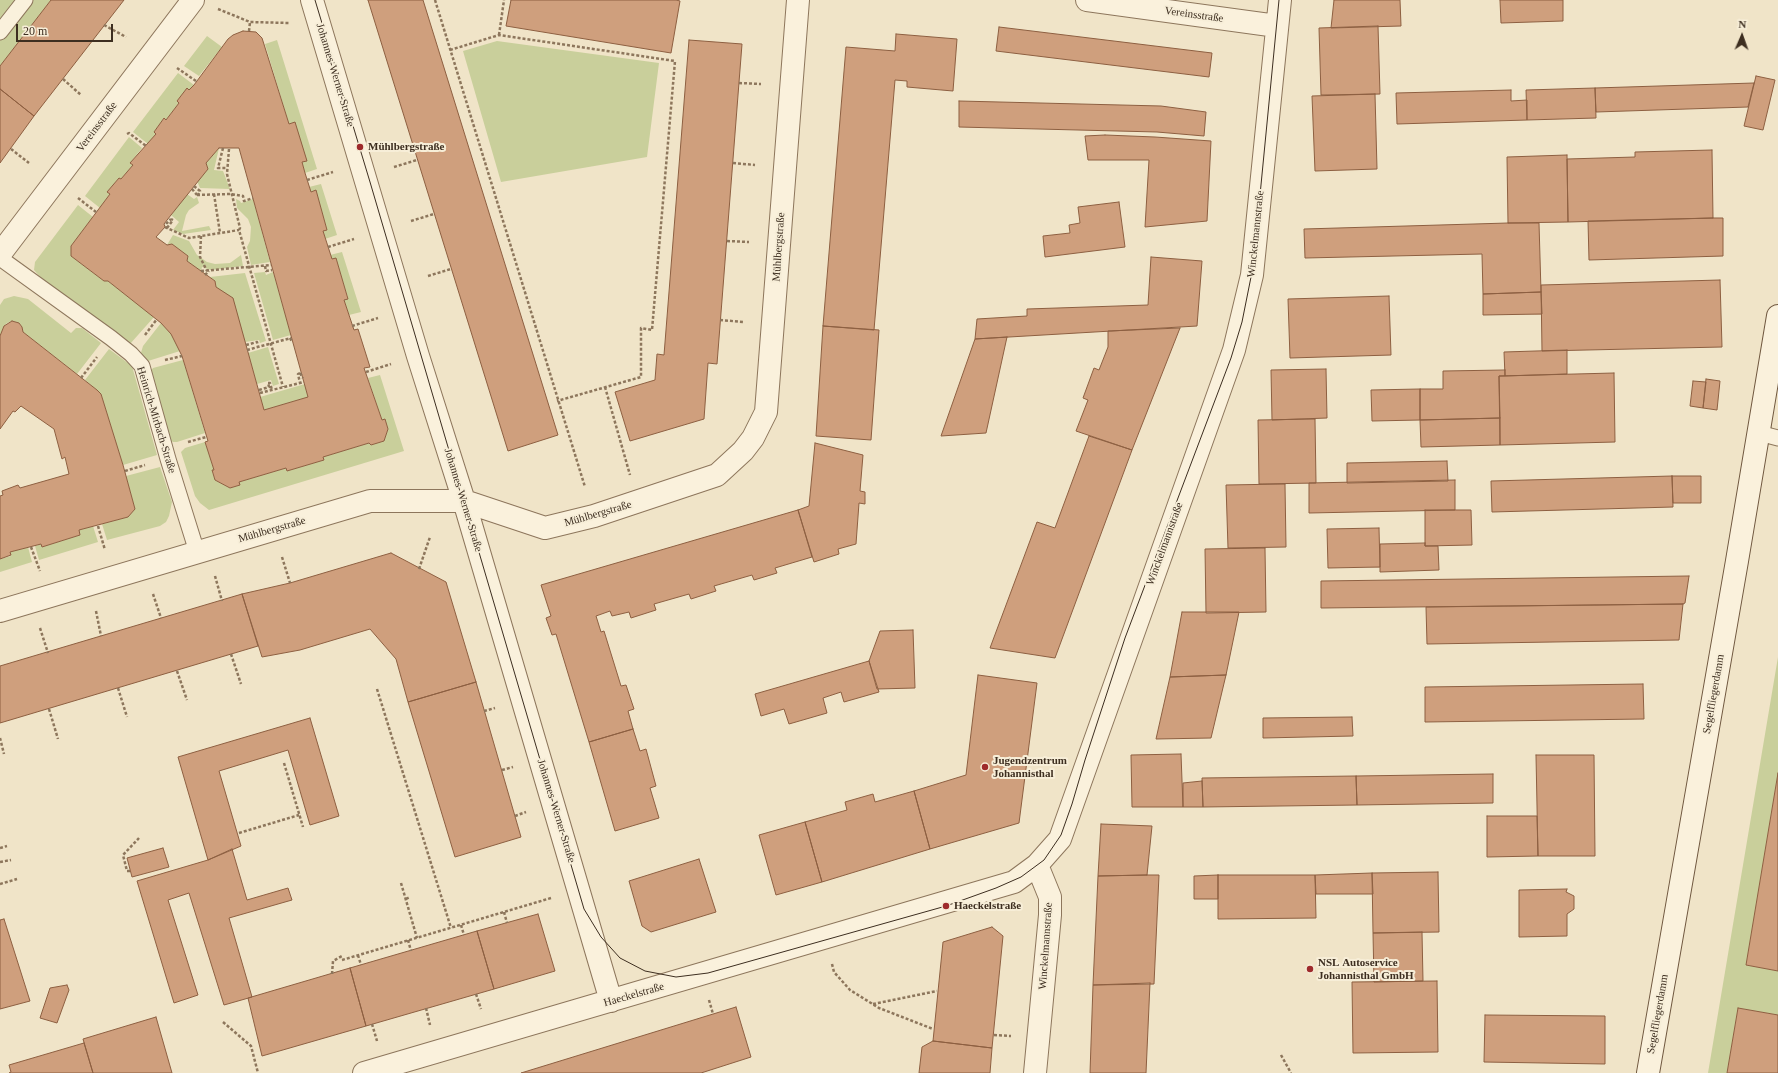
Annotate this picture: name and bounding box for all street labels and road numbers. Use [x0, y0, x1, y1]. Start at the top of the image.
street label: Vereinsstraße [1164, 4, 1224, 26]
street label: Johannes-Werner-Straße [313, 22, 357, 128]
street label: Vereinsstraße [74, 99, 120, 155]
street label: Winckelmannstraße [1245, 190, 1267, 278]
street label: Mühlbergstraße [770, 212, 788, 282]
street label: Heinrich-Mirbach-Straße [133, 365, 179, 475]
street label: Johannes-Werner-Straße [441, 447, 485, 553]
street label: Mühlbergstraße [563, 498, 633, 530]
street label: Winckelmannstraße [1144, 501, 1186, 587]
street label: Mühlbergstraße [237, 514, 307, 546]
street label: Segelfliegerdamm [1700, 653, 1728, 735]
street label: Johannes-Werner-Straße [534, 758, 578, 864]
street label: Winckelmannstraße [1036, 902, 1056, 990]
street label: Segelfliegerdamm [1644, 973, 1672, 1055]
street label: Haeckelstraße [602, 980, 666, 1010]

